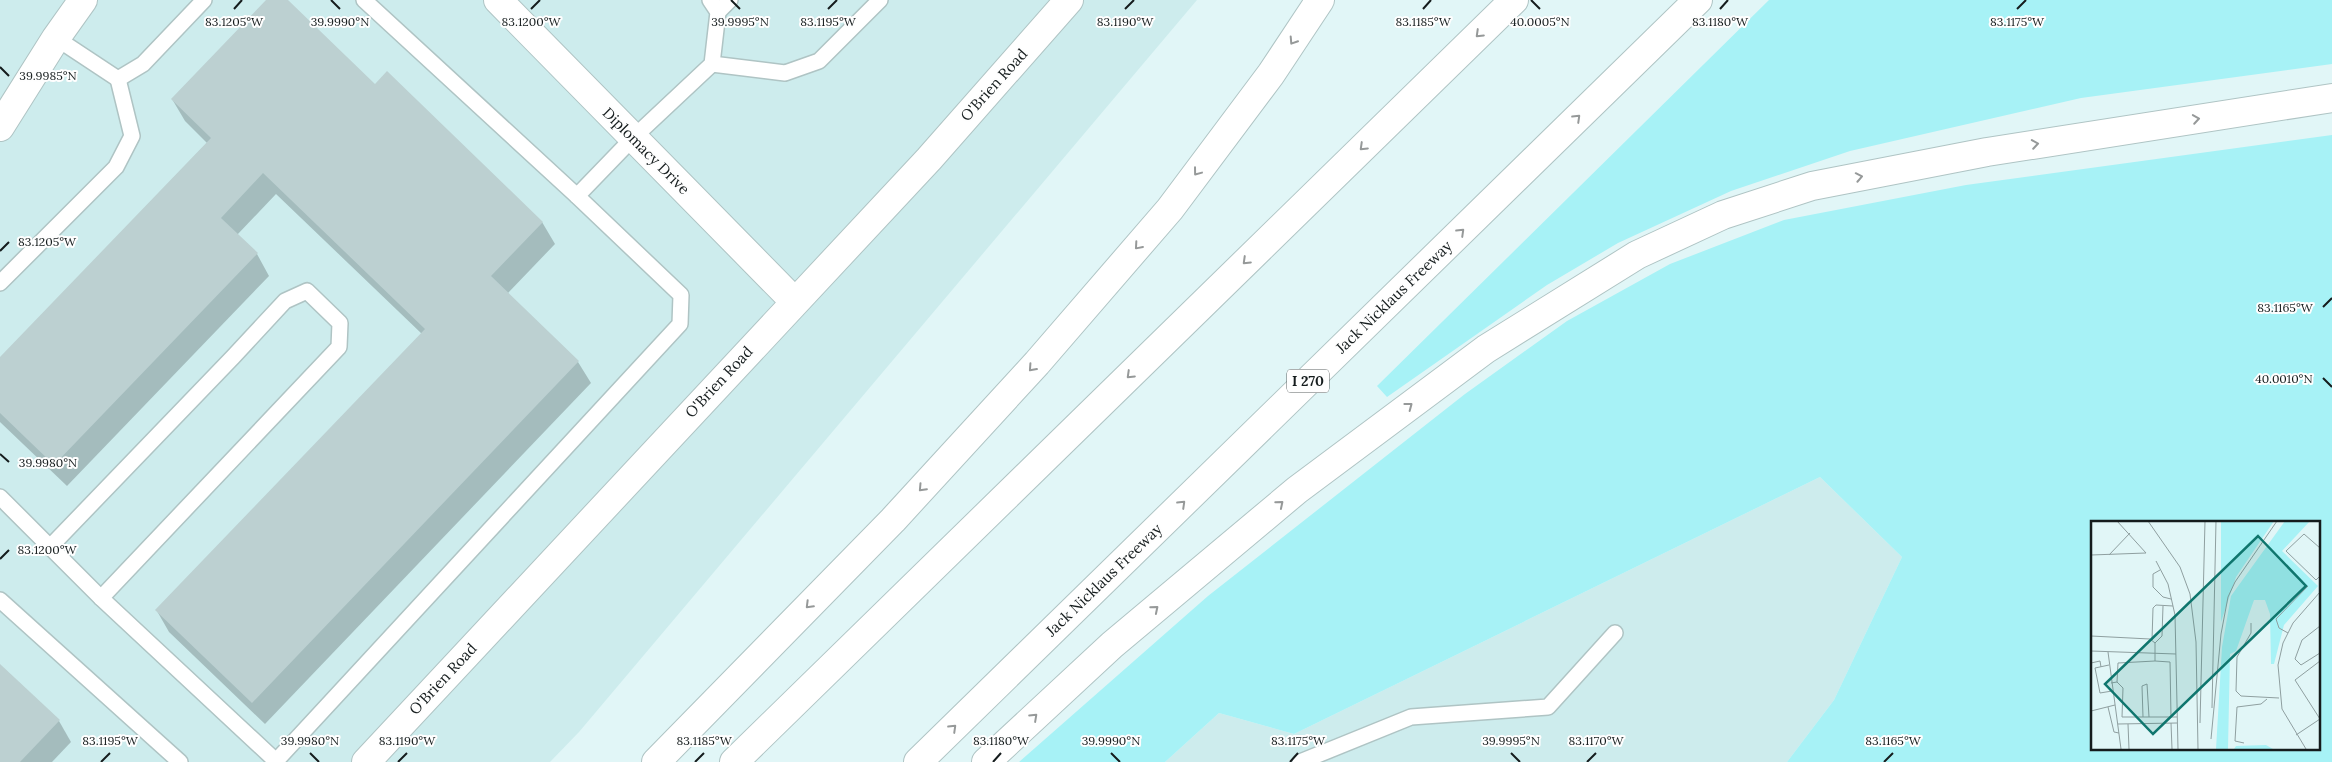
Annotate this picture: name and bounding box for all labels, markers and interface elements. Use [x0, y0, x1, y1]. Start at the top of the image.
text: 83.1205°W [205, 14, 264, 29]
text: 39.9990°N [311, 14, 369, 29]
text: 83.1200°W [502, 14, 562, 29]
text: 39.9995°N [711, 14, 769, 29]
text: 83.1195°W [800, 14, 857, 29]
text: 83.1190°W [1097, 14, 1154, 29]
text: 83.1185°W [1395, 14, 1452, 29]
text: 40.0005°N [1510, 14, 1570, 29]
text: 83.1180°W [1692, 14, 1749, 29]
text: 83.1175°W [1990, 14, 2045, 29]
one-way arrow [1476, 28, 1485, 37]
one-way arrow [1290, 35, 1299, 44]
street label: O'Brien Road [956, 45, 1031, 125]
text: 39.9985°N [19, 68, 77, 83]
street label: Diplomacy Drive [599, 103, 694, 198]
one-way arrow [1571, 115, 1580, 124]
one-way arrow [2191, 115, 2200, 125]
one-way arrow [2031, 140, 2039, 150]
one-way arrow [1359, 142, 1368, 151]
one-way arrow [1195, 166, 1203, 175]
one-way arrow [1855, 172, 1864, 182]
one-way arrow [1455, 229, 1464, 238]
text: 83.1205°W [18, 234, 77, 249]
street label: Jack Nicklaus Freeway [1331, 236, 1456, 358]
one-way arrow [1135, 240, 1144, 249]
one-way arrow [1243, 255, 1252, 264]
text: 83.1165°W [2257, 300, 2314, 315]
street label: O'Brien Road [681, 342, 757, 421]
one-way arrow [1029, 363, 1038, 372]
one-way arrow [1127, 369, 1136, 378]
road number: I 270 [1287, 370, 1329, 392]
text: 40.0010°N [2255, 371, 2313, 386]
one-way arrow [1403, 403, 1413, 412]
text: 39.9980°N [19, 455, 77, 470]
one-way arrow [919, 483, 928, 492]
one-way arrow [1176, 501, 1185, 510]
one-way arrow [1274, 502, 1283, 510]
street label: Jack Nicklaus Freeway [1041, 519, 1166, 641]
inset map [2091, 521, 2320, 750]
text: 83.1200°W [18, 542, 78, 557]
one-way arrow [806, 599, 815, 608]
one-way arrow [1150, 605, 1159, 614]
street label: O'Brien Road [405, 639, 481, 718]
one-way arrow [1029, 714, 1038, 723]
one-way arrow [947, 725, 956, 734]
text: 83.1195°W [82, 733, 139, 748]
text: 39.9980°N [281, 733, 339, 748]
text: 83.1190°W [379, 733, 436, 748]
text: 83.1185°W [676, 733, 733, 748]
text: 83.1180°W [973, 733, 1030, 748]
text: 39.9990°N [1082, 733, 1140, 748]
text: 83.1175°W [1271, 733, 1326, 748]
text: 39.9995°N [1482, 733, 1540, 748]
text: 83.1170°W [1569, 733, 1625, 748]
text: 83.1165°W [1865, 733, 1922, 748]

